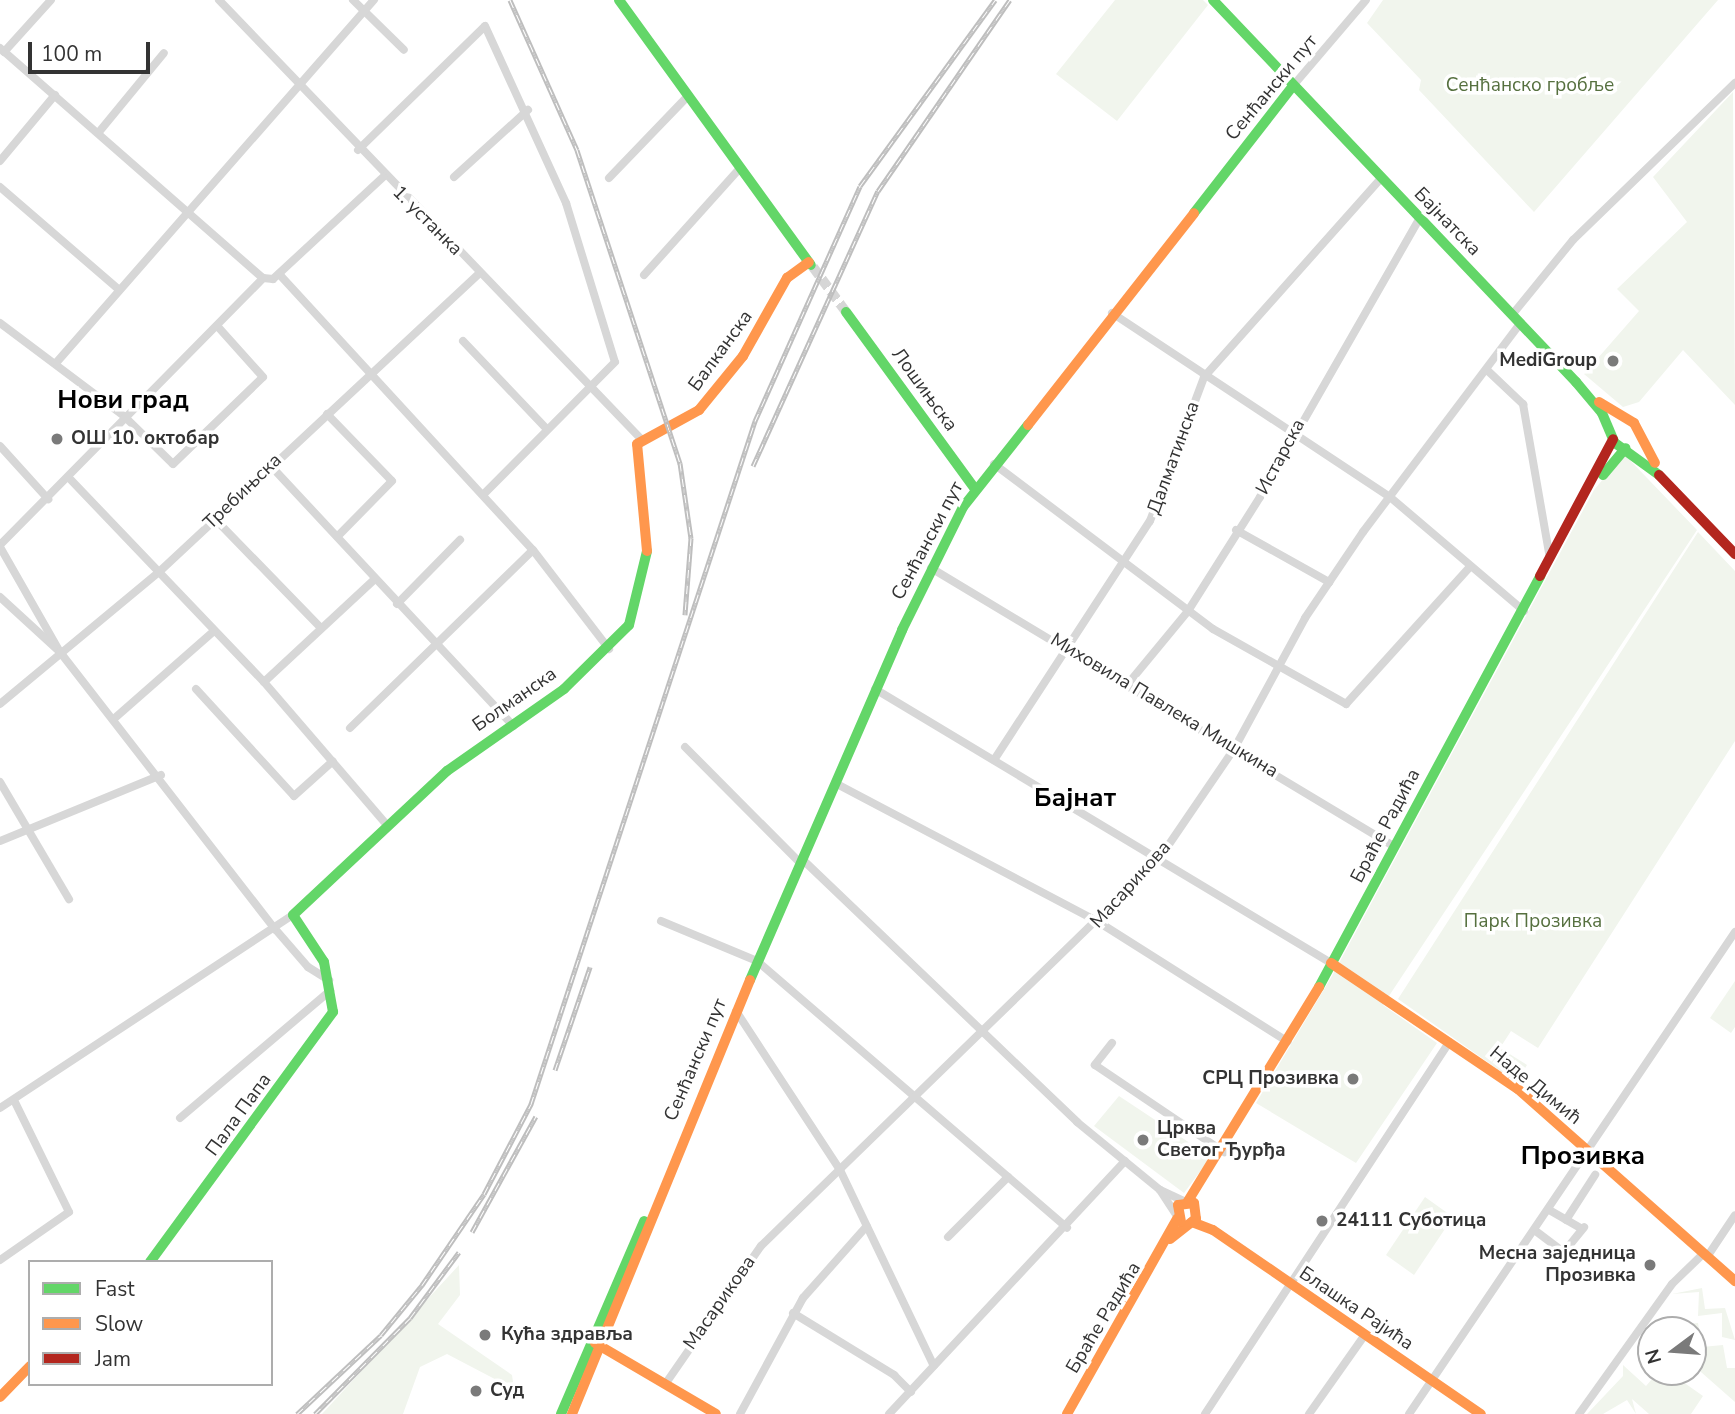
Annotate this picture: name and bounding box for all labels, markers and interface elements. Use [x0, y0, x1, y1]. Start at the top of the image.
scale bar [32, 28, 154, 72]
street label: Сенћански пут [1221, 31, 1323, 145]
text: 100 m [41, 40, 102, 68]
park label: Сенћанско гробље [1446, 75, 1614, 97]
street label: 1. устанка [387, 181, 467, 261]
street label: Бајнатска [1409, 183, 1485, 261]
street label: Балканска [684, 306, 758, 396]
street label: Лошињска [886, 344, 962, 436]
place label: MediGroup [1499, 350, 1597, 372]
marker: MediGroup [1603, 351, 1623, 371]
district label: Нови град [57, 384, 189, 416]
street label: Далматинска [1143, 398, 1205, 518]
street label: Истарска [1252, 415, 1310, 499]
place label: ОШ 10. октобар [71, 428, 219, 450]
marker: ОШ 10. октобар [49, 431, 65, 447]
street label: Требињска [199, 449, 287, 535]
street label: Сенћански пут [887, 478, 969, 604]
street label: Миховила Павлека Мишкина [1046, 629, 1282, 783]
street label: Болманска [469, 663, 561, 737]
street label: Браће Радића [1346, 765, 1426, 887]
district label: Бајнат [1034, 782, 1116, 814]
street label: Масарикова [1086, 837, 1176, 933]
park label: Парк Прозивка [1464, 911, 1602, 933]
street label: Сенћански пут [660, 995, 732, 1125]
street label: Наде Димић [1484, 1042, 1586, 1130]
place label: СРЦ Прозивка [1202, 1068, 1339, 1090]
street label: Пала Папа [201, 1069, 277, 1161]
marker: СРЦ Прозивка [1345, 1071, 1361, 1087]
place label: Црква Светог Ђурђа [1157, 1118, 1286, 1162]
marker: Црква Светог Ђурђа [1135, 1132, 1151, 1148]
district label: Прозивка [1521, 1140, 1645, 1172]
place label: 24111 Суботица [1336, 1210, 1486, 1232]
marker: 24111 Суботица [1314, 1213, 1330, 1229]
place label: Месна заједница Прозивка [1479, 1243, 1636, 1287]
street label: Масарикова [679, 1252, 761, 1354]
marker: Месна заједница Прозивка [1642, 1257, 1658, 1273]
street label: Браће Радића [1062, 1258, 1146, 1378]
legend [28, 1260, 273, 1386]
street label: Блашка Рајића [1294, 1262, 1418, 1356]
text: Fast [95, 1275, 135, 1303]
text: Slow [95, 1310, 143, 1338]
north arrow [1637, 1316, 1707, 1386]
place label: Кућа здравља [501, 1324, 633, 1346]
marker: Кућа здравља [475, 1325, 495, 1345]
text: Jam [95, 1345, 131, 1373]
text: N [1639, 1346, 1668, 1367]
place label: Суд [490, 1380, 524, 1402]
marker: Суд [468, 1383, 484, 1399]

